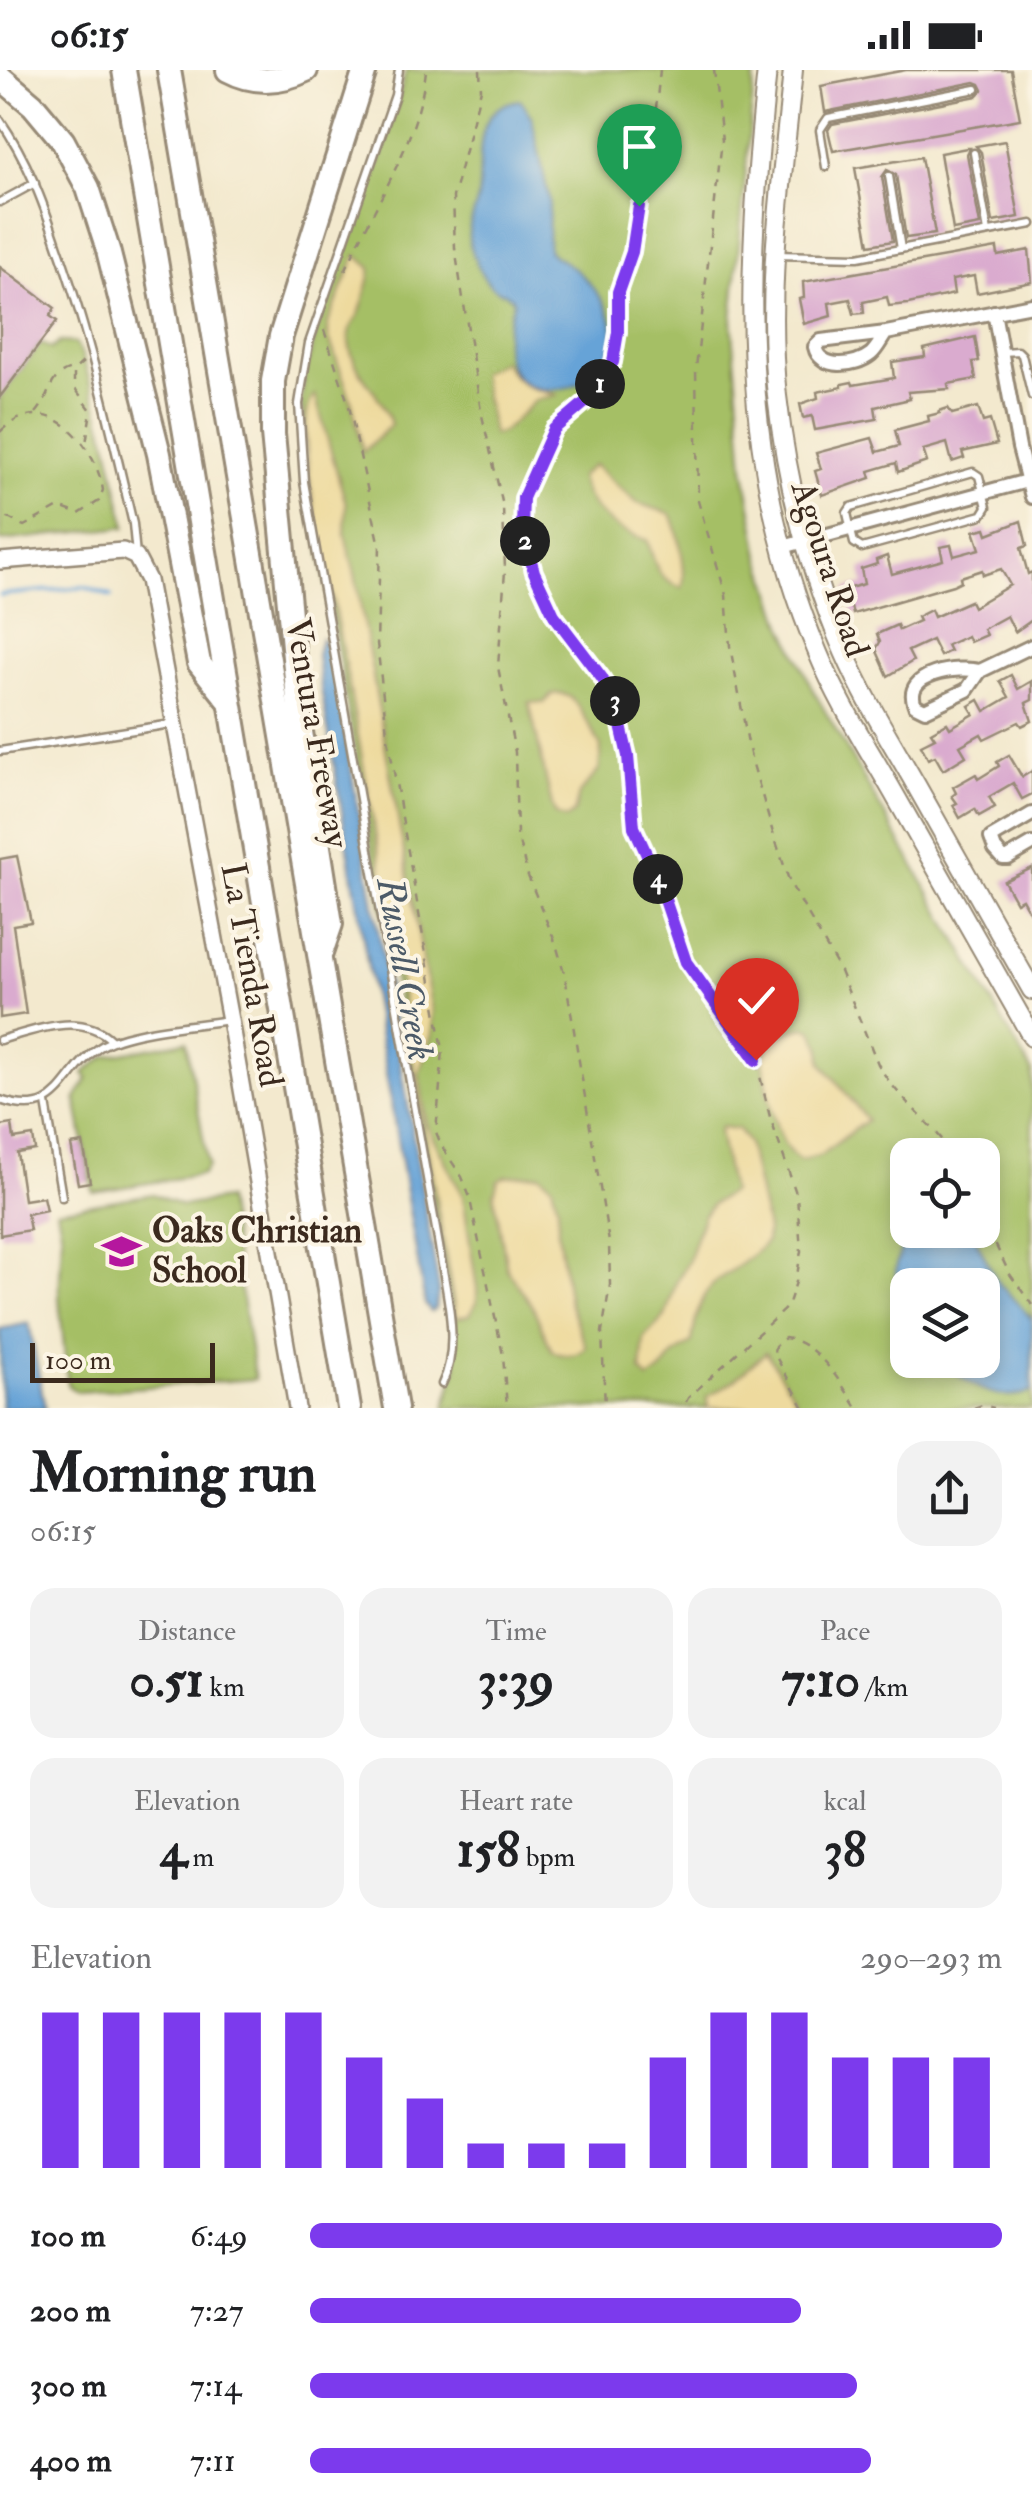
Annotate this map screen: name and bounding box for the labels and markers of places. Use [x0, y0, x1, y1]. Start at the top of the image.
pin [597, 104, 682, 207]
pin: 1 [575, 359, 625, 409]
pin: 2 [500, 516, 550, 566]
pin: 3 [590, 676, 640, 726]
pin: 4 [633, 854, 683, 904]
pin [714, 958, 799, 1061]
place label: Oaks Christian School [152, 1209, 362, 1293]
school or university icon: Oaks Christian School [101, 1230, 143, 1272]

